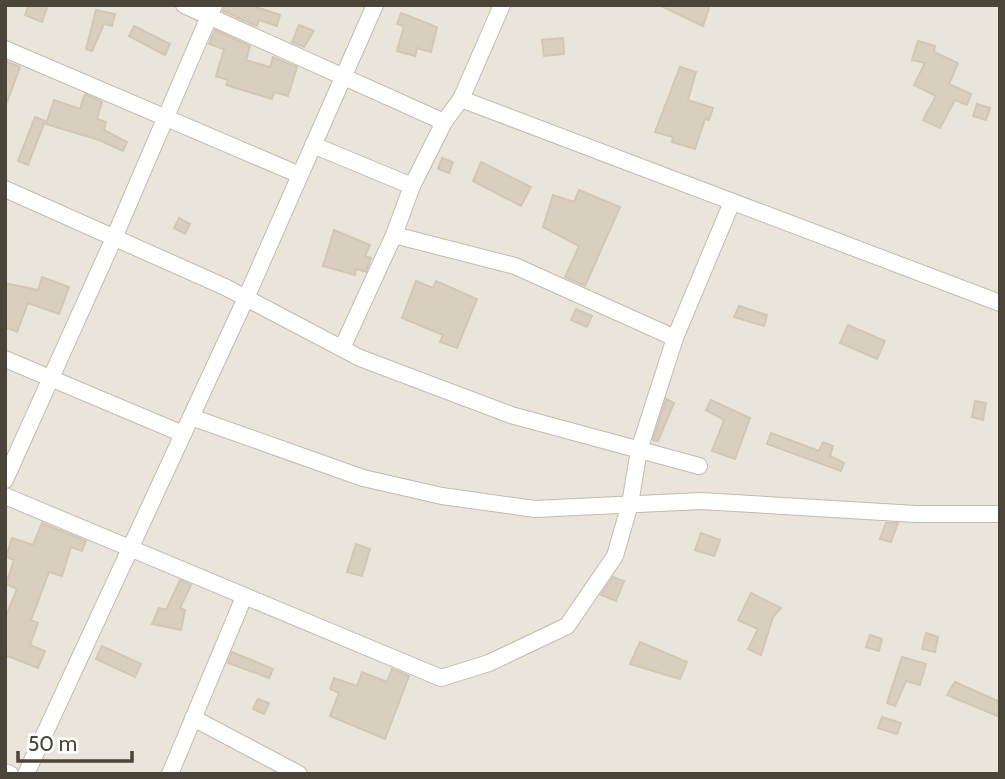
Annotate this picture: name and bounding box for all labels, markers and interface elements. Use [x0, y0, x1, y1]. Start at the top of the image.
scale bar [18, 720, 131, 764]
text: 50 m [28, 731, 77, 756]

